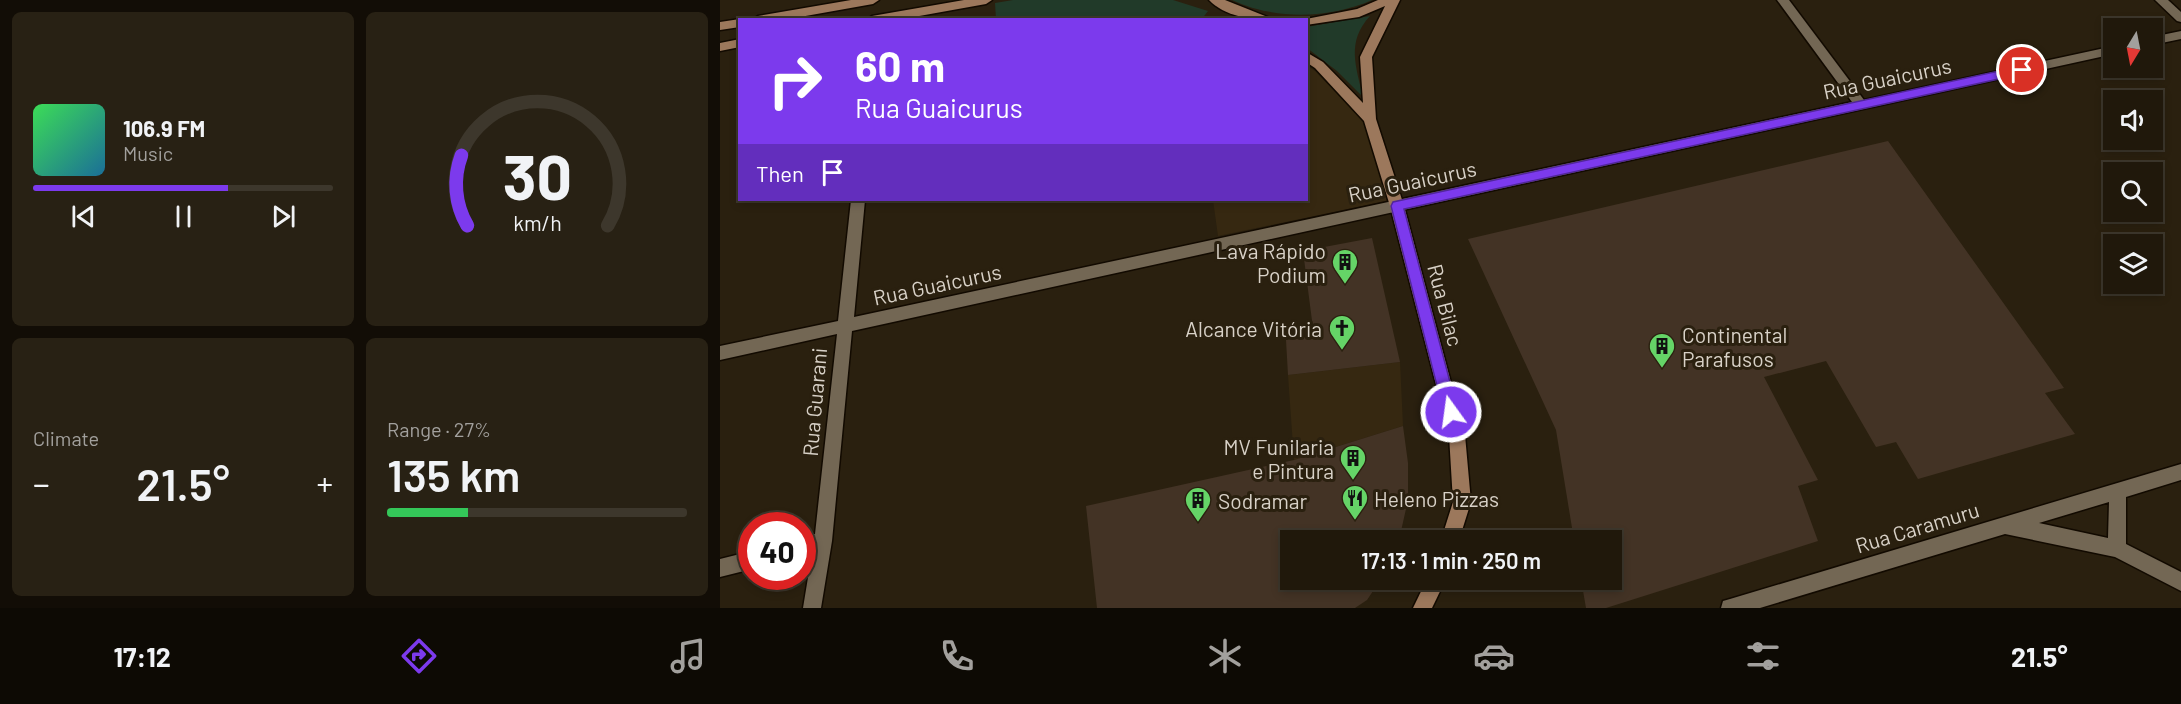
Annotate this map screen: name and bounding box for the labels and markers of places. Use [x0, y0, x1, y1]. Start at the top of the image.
pin [1996, 44, 2047, 95]
place label: Lava Rápido Podium [1215, 238, 1326, 287]
building icon: Lava Rápido Podium [1330, 247, 1360, 285]
church icon: Alcance Vitória [1327, 313, 1357, 351]
place label: Alcance Vitória [1185, 316, 1322, 341]
place label: Continental Parafusos [1682, 322, 1787, 371]
building icon: Continental Parafusos [1647, 331, 1677, 369]
place label: MV Funilaria e Pintura [1224, 434, 1334, 483]
building icon: MV Funilaria e Pintura [1338, 443, 1368, 481]
restaurant icon: Heleno Pizzas [1340, 483, 1370, 521]
building icon: Sodramar [1183, 485, 1213, 523]
place label: Heleno Pizzas [1374, 486, 1499, 511]
place label: Sodramar [1218, 488, 1308, 513]

